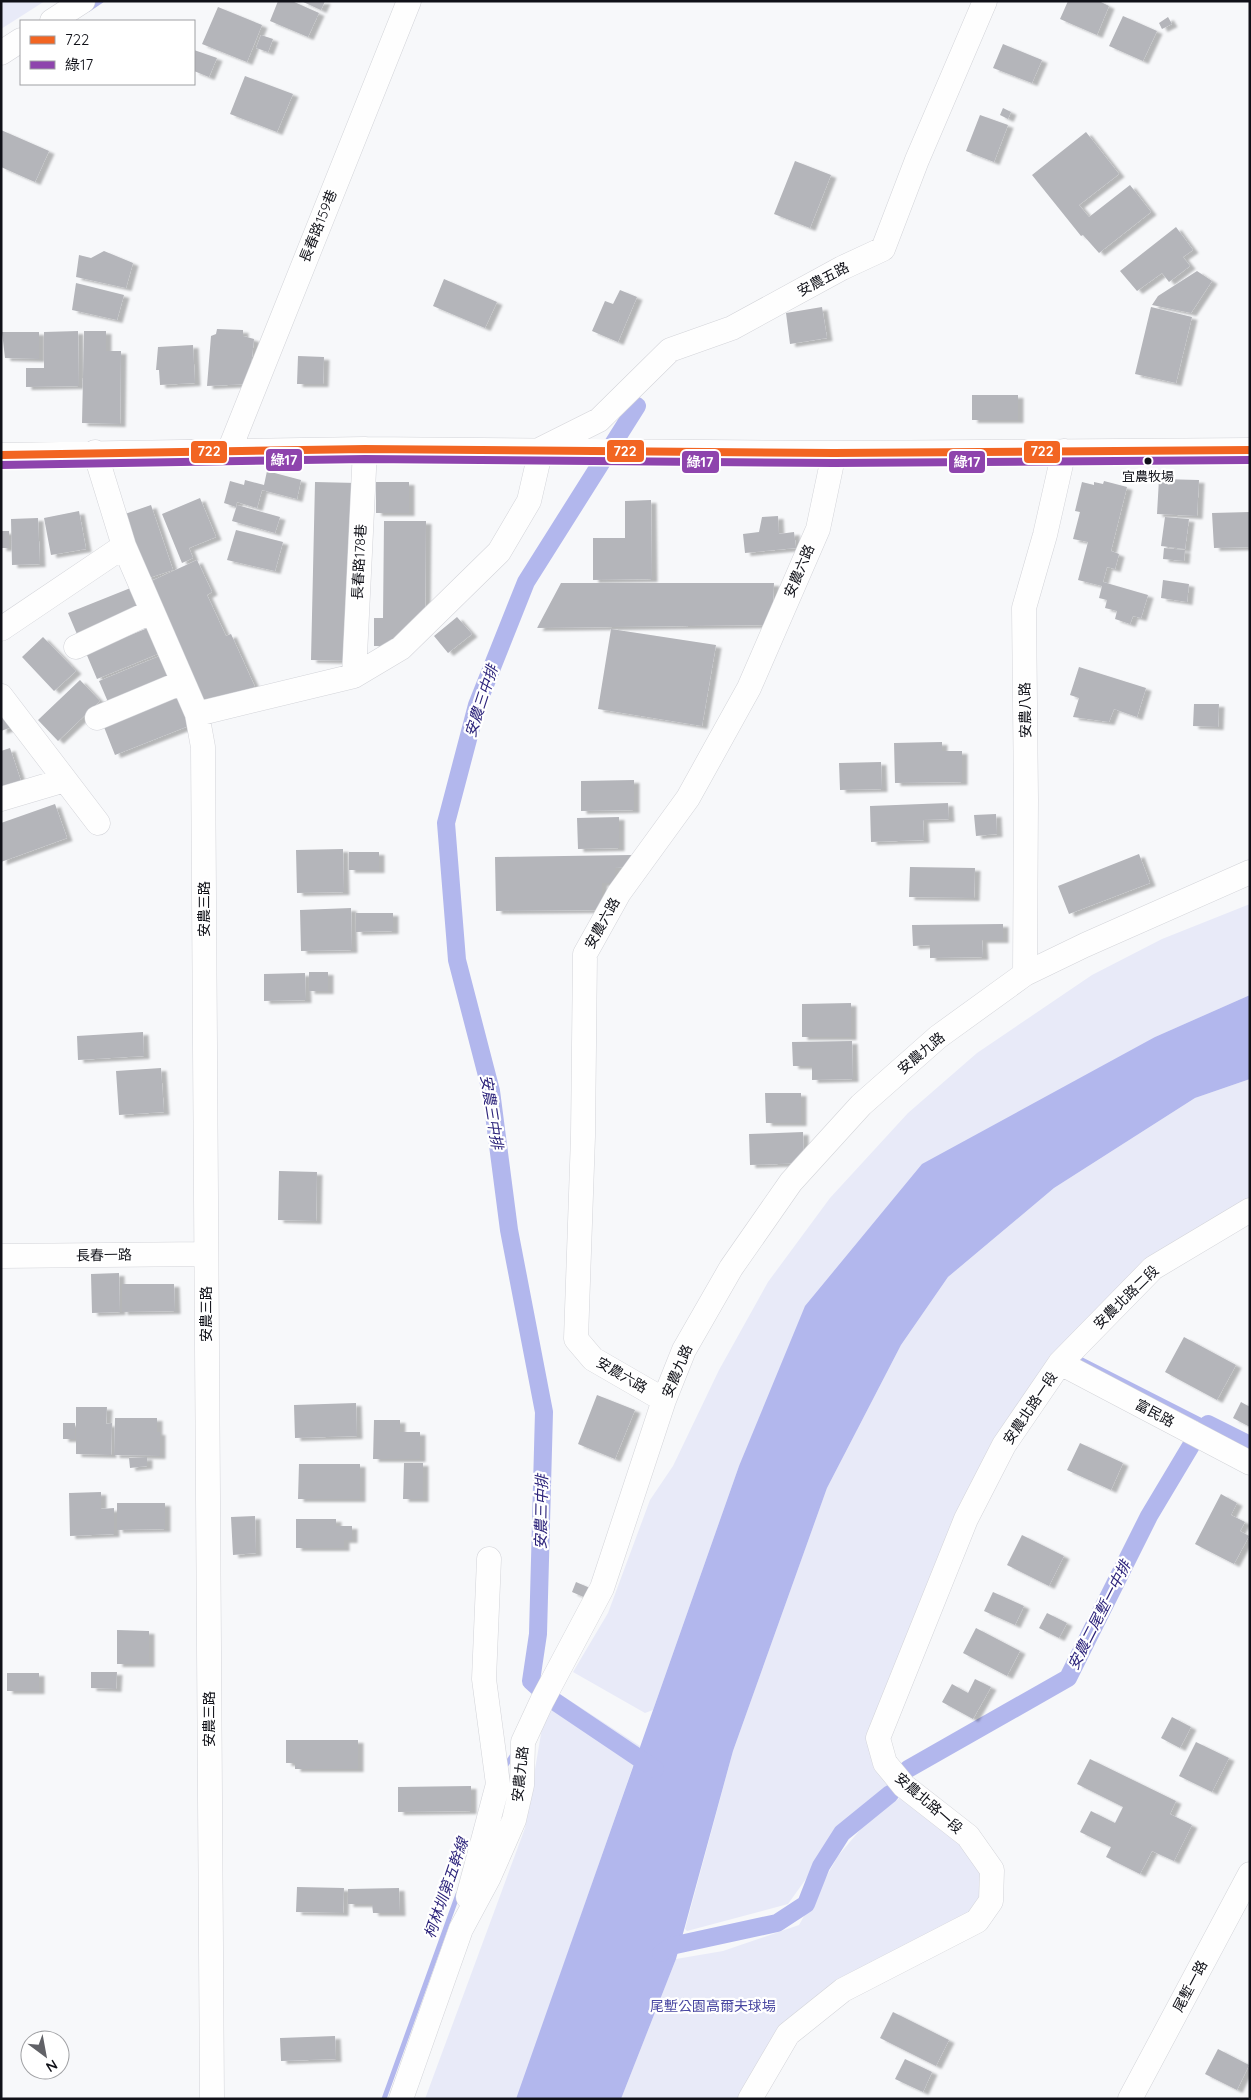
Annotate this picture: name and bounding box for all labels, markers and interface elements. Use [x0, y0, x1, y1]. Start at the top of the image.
legend [20, 20, 195, 85]
text: 722 [65, 30, 89, 49]
text: 綠17 [65, 55, 94, 74]
street label: 長春路159巷 [295, 187, 341, 265]
street label: 安農五路 [794, 258, 852, 300]
line badge: 722 [606, 439, 645, 463]
line badge: 722 [190, 440, 228, 464]
line badge: 722 [1023, 440, 1061, 464]
text: 722 [197, 442, 221, 460]
text: 722 [613, 442, 637, 460]
text: 722 [1030, 442, 1054, 460]
line badge: 綠17 [265, 448, 303, 472]
line badge: 綠17 [681, 450, 720, 474]
line badge: 綠17 [948, 450, 986, 474]
text: 綠17 [270, 451, 298, 469]
text: 綠17 [686, 453, 714, 471]
text: 綠17 [953, 453, 981, 471]
marker: 宜農牧場 [1143, 456, 1153, 466]
place label: 宜農牧場 [1122, 468, 1174, 484]
street label: 長春路178巷 [348, 524, 370, 600]
street label: 安農六路 [780, 542, 818, 600]
water label: 安農三中排 [460, 661, 502, 740]
street label: 安農八路 [1016, 682, 1034, 738]
street label: 安農三路 [195, 881, 213, 937]
street label: 安農六路 [581, 894, 623, 952]
street label: 安農九路 [894, 1028, 948, 1078]
water label: 安農三中排 [477, 1073, 508, 1152]
street label: 長春一路 [76, 1246, 132, 1264]
street label: 安農北路二段 [1090, 1261, 1162, 1333]
street label: 安農三路 [197, 1286, 215, 1342]
street label: 安農九路 [658, 1342, 696, 1400]
street label: 安農六路 [593, 1353, 651, 1397]
street label: 安農北路一段 [999, 1368, 1061, 1448]
street label: 富民路 [1132, 1395, 1178, 1431]
water label: 安農三中排 [531, 1472, 551, 1550]
water label: 安農二尾塹一中排 [1063, 1555, 1136, 1673]
street label: 安農三路 [200, 1691, 218, 1747]
street label: 安農九路 [508, 1745, 532, 1803]
street label: 安農北路一段 [891, 1769, 967, 1837]
water label: 柯林圳第五幹線 [420, 1833, 473, 1941]
street label: 尾塹一路 [1169, 1957, 1211, 2015]
park label: 尾塹公園高爾夫球場 [650, 1997, 776, 2015]
north arrow [20, 2030, 70, 2080]
text: N [43, 2056, 61, 2076]

